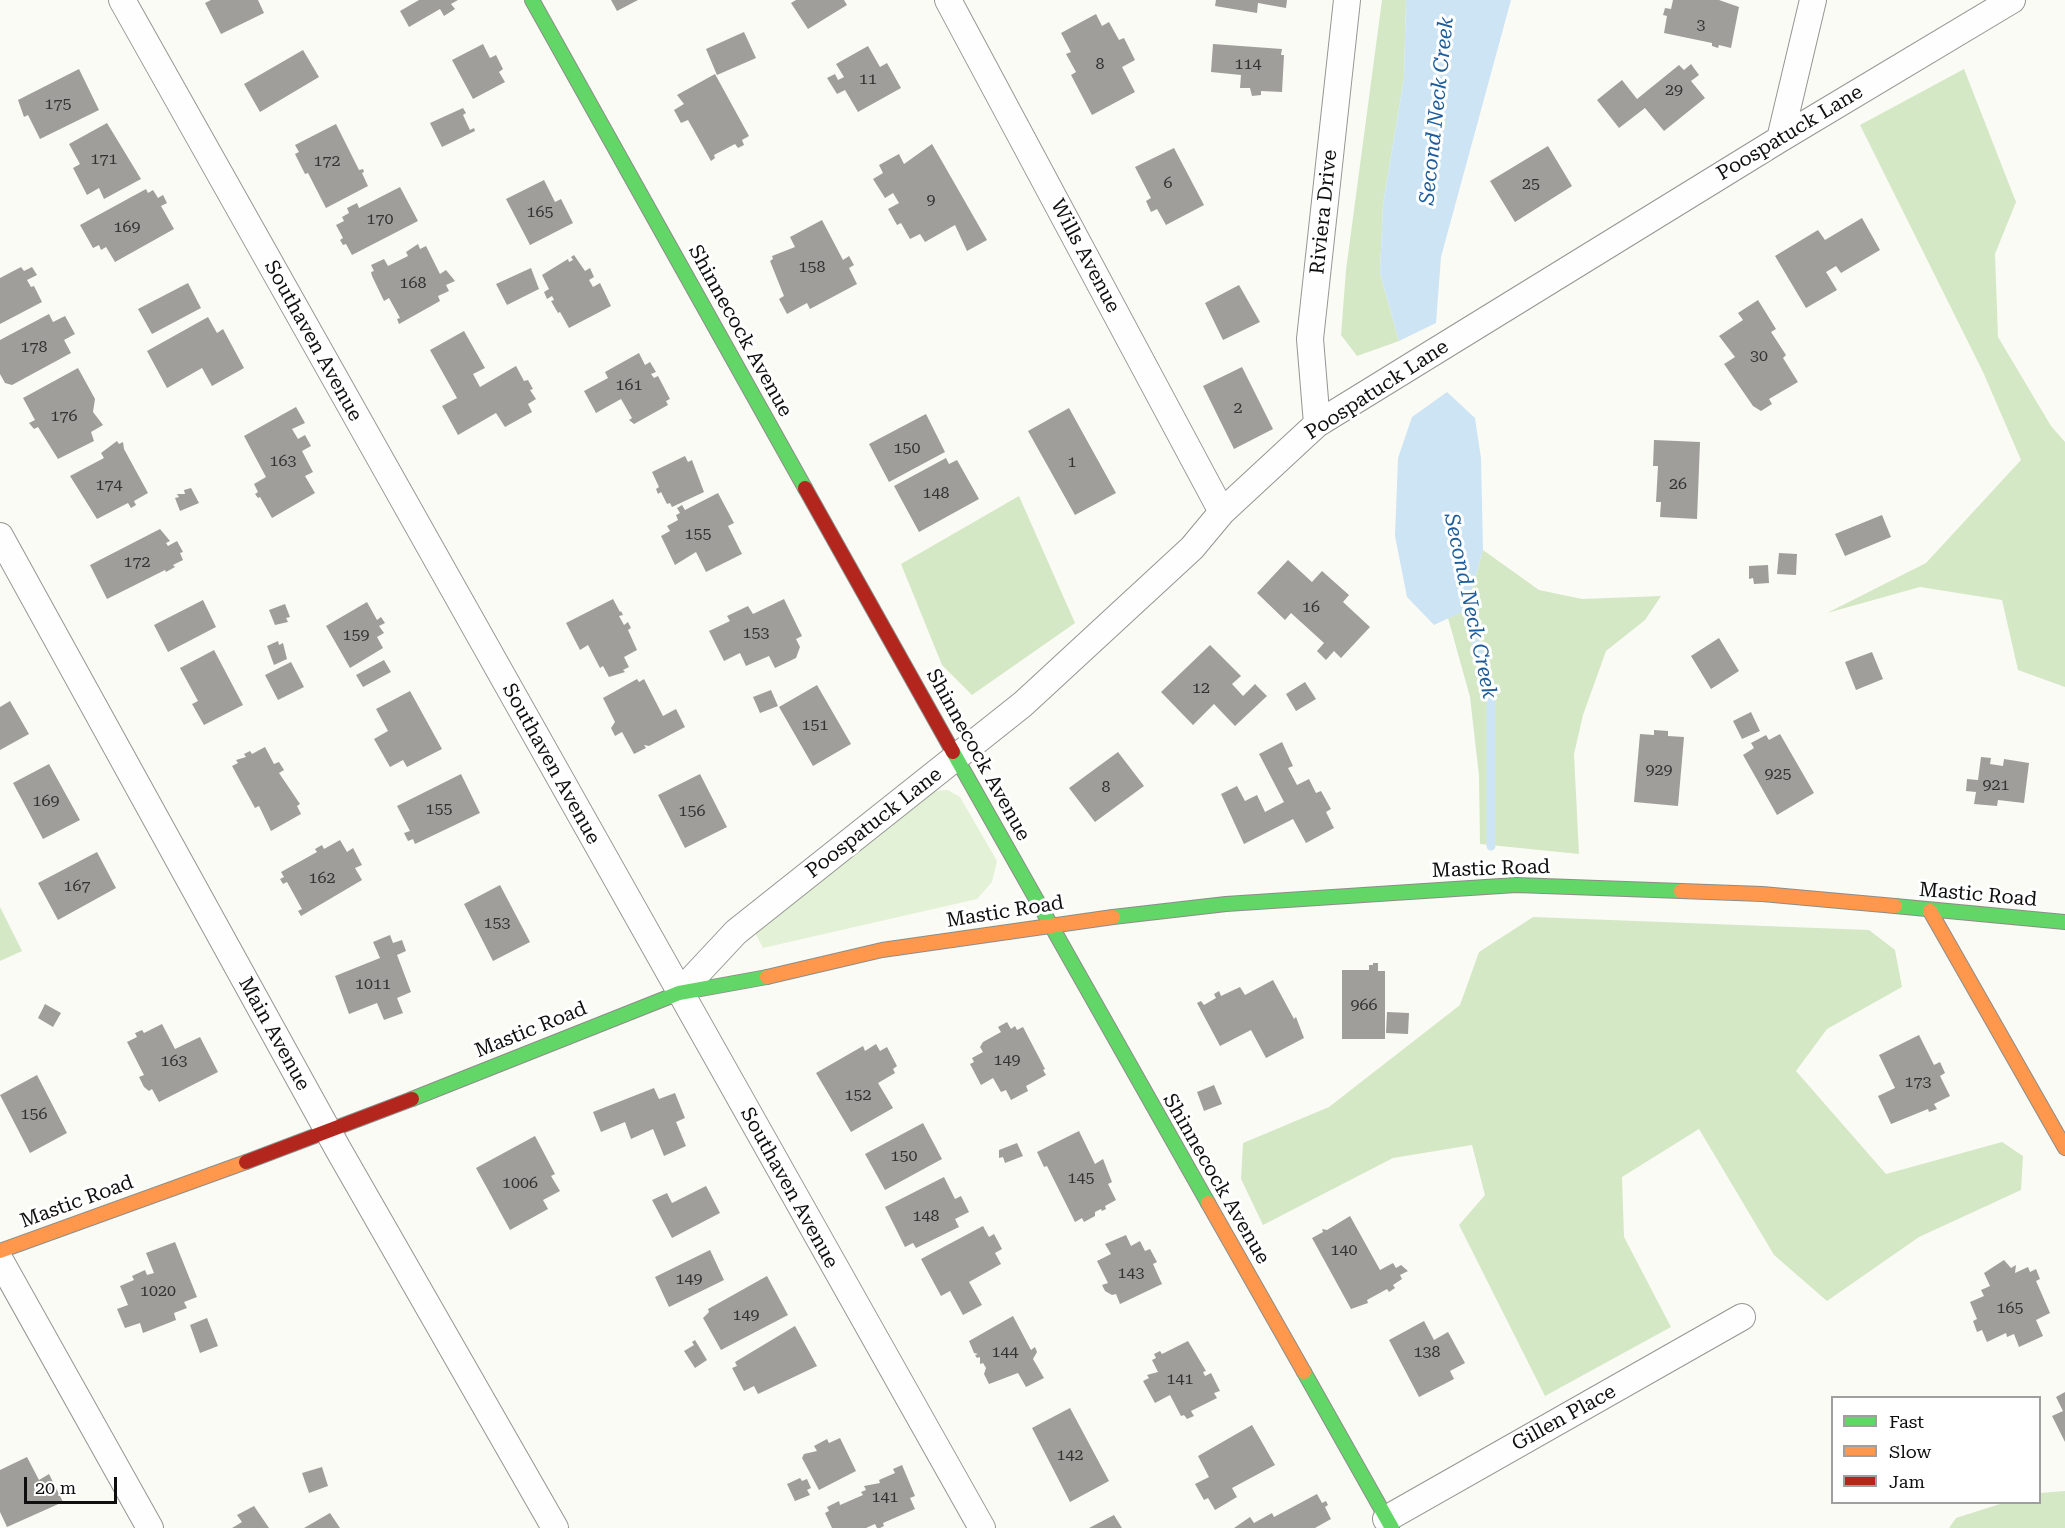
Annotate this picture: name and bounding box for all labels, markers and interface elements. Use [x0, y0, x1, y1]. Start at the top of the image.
house number: 3 [1697, 15, 1705, 35]
water label: Second Neck Creek [1415, 16, 1459, 206]
house number: 8 [1096, 54, 1104, 74]
house number: 114 [1235, 54, 1261, 74]
house number: 11 [859, 69, 877, 89]
house number: 29 [1665, 80, 1683, 100]
street label: Poospatuck Lane [1713, 80, 1867, 186]
house number: 175 [45, 94, 71, 114]
street label: Riviera Drive [1306, 148, 1342, 276]
house number: 171 [91, 149, 117, 169]
house number: 172 [314, 151, 340, 171]
house number: 6 [1164, 173, 1172, 193]
house number: 25 [1522, 174, 1540, 194]
house number: 9 [927, 190, 935, 210]
street label: Wills Avenue [1045, 195, 1125, 317]
house number: 165 [527, 202, 553, 222]
house number: 170 [367, 209, 393, 229]
house number: 169 [114, 217, 140, 237]
street label: Shinnecock Avenue [683, 241, 797, 421]
street label: Southaven Avenue [259, 256, 367, 426]
house number: 158 [799, 257, 825, 277]
house number: 168 [400, 273, 426, 293]
street label: Poospatuck Lane [1301, 335, 1453, 445]
house number: 178 [21, 337, 47, 357]
house number: 30 [1750, 346, 1768, 366]
house number: 161 [616, 375, 642, 395]
house number: 2 [1234, 398, 1242, 418]
house number: 176 [51, 406, 77, 426]
house number: 150 [894, 438, 920, 458]
house number: 163 [270, 451, 296, 471]
house number: 1 [1068, 452, 1076, 472]
house number: 26 [1669, 474, 1687, 494]
house number: 174 [96, 475, 122, 495]
house number: 148 [923, 483, 949, 503]
water label: Second Neck Creek [1438, 511, 1502, 701]
house number: 155 [685, 524, 711, 544]
house number: 172 [124, 552, 150, 572]
house number: 16 [1302, 597, 1320, 617]
house number: 153 [743, 623, 769, 643]
house number: 159 [343, 625, 369, 645]
street label: Shinnecock Avenue [921, 665, 1035, 845]
house number: 12 [1192, 678, 1210, 698]
street label: Southaven Avenue [497, 679, 605, 849]
house number: 151 [802, 715, 828, 735]
house number: 929 [1646, 760, 1672, 780]
street label: Poospatuck Lane [801, 762, 947, 884]
house number: 925 [1765, 764, 1791, 784]
house number: 921 [1983, 775, 2009, 795]
house number: 8 [1102, 777, 1110, 797]
house number: 169 [33, 791, 59, 811]
house number: 155 [426, 799, 452, 819]
house number: 156 [679, 801, 705, 821]
street label: Mastic Road [1431, 855, 1551, 883]
house number: 162 [309, 868, 335, 888]
house number: 167 [64, 876, 90, 896]
street label: Mastic Road [1918, 878, 2038, 912]
street label: Mastic Road [945, 891, 1065, 933]
house number: 153 [484, 913, 510, 933]
street label: Main Avenue [233, 973, 315, 1095]
house number: 1011 [355, 974, 391, 994]
house number: 966 [1351, 995, 1377, 1015]
street label: Mastic Road [472, 997, 590, 1063]
house number: 149 [994, 1050, 1020, 1070]
house number: 163 [161, 1051, 187, 1071]
house number: 173 [1905, 1072, 1931, 1092]
house number: 152 [845, 1085, 871, 1105]
street label: Shinnecock Avenue [1157, 1090, 1275, 1268]
street label: Southaven Avenue [735, 1103, 843, 1273]
house number: 156 [21, 1104, 47, 1124]
house number: 150 [891, 1146, 917, 1166]
house number: 145 [1068, 1168, 1094, 1188]
street label: Mastic Road [17, 1170, 137, 1234]
house number: 1006 [502, 1173, 538, 1193]
house number: 148 [913, 1206, 939, 1226]
house number: 140 [1331, 1240, 1357, 1260]
house number: 143 [1118, 1263, 1144, 1283]
house number: 149 [676, 1269, 702, 1289]
house number: 1020 [140, 1281, 176, 1301]
house number: 165 [1997, 1298, 2023, 1318]
house number: 149 [733, 1305, 759, 1325]
house number: 144 [992, 1342, 1018, 1362]
house number: 138 [1414, 1342, 1440, 1362]
house number: 141 [1167, 1369, 1193, 1389]
street label: Gillen Place [1508, 1380, 1620, 1456]
legend [1831, 1396, 2041, 1504]
text: Fast [1889, 1411, 1924, 1432]
text: Slow [1889, 1441, 1931, 1462]
house number: 142 [1057, 1445, 1083, 1465]
scale bar [27, 1465, 120, 1503]
text: Jam [1889, 1471, 1925, 1492]
text: 20 m [35, 1477, 76, 1498]
house number: 141 [872, 1487, 898, 1507]

